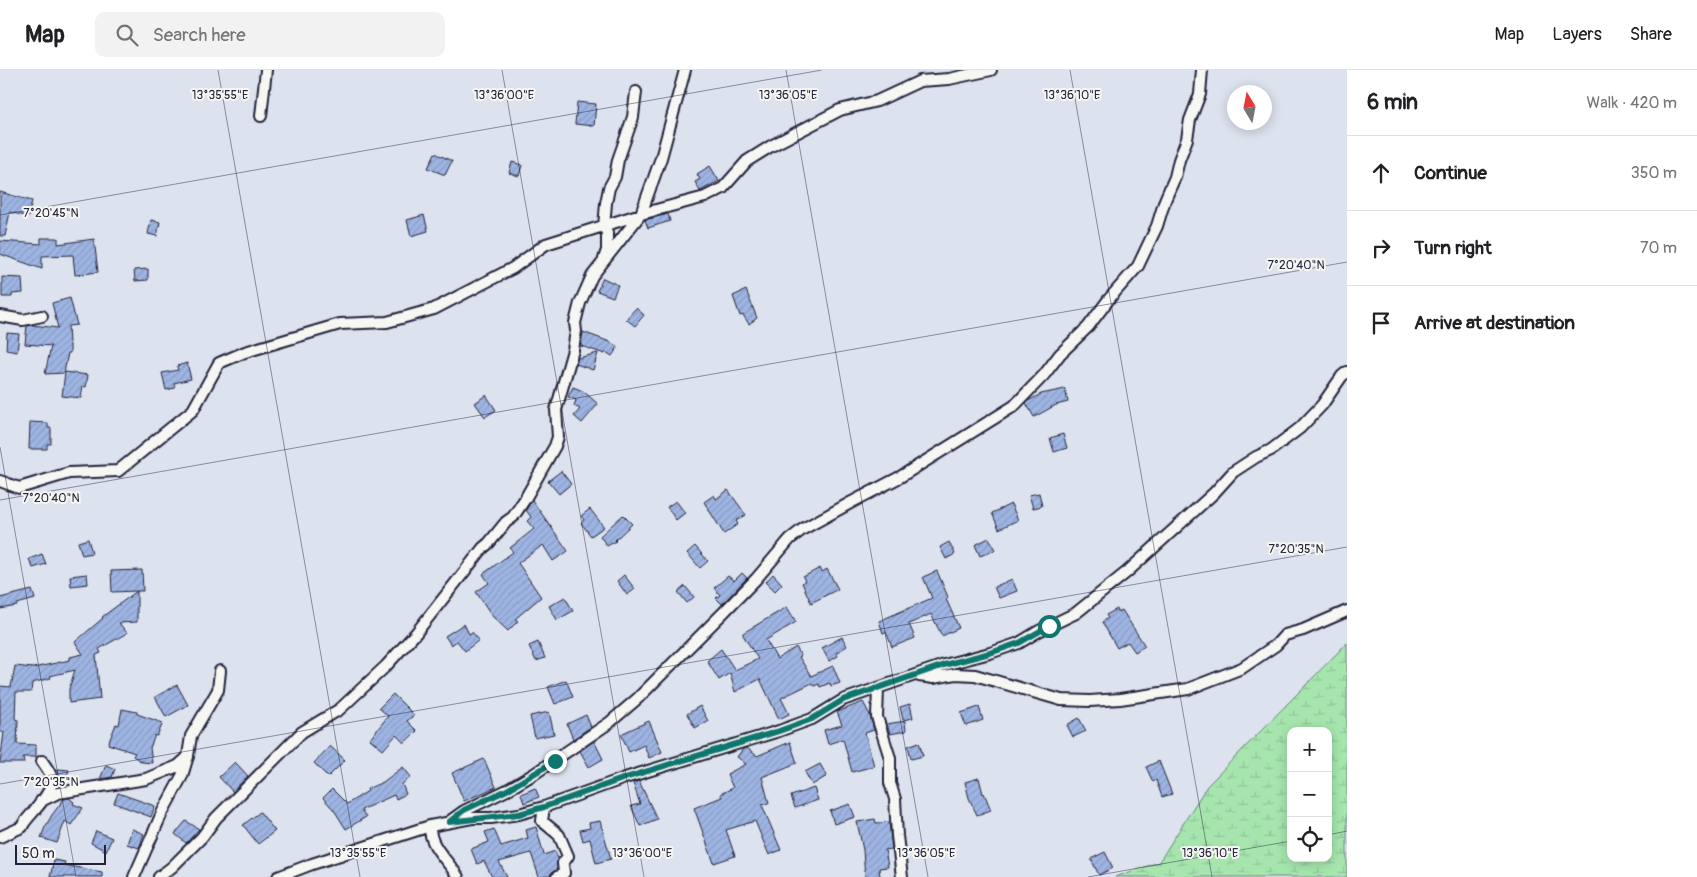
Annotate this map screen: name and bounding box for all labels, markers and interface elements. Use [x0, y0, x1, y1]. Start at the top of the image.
search box [95, 12, 445, 57]
text: Map [25, 20, 65, 49]
icon: search [113, 21, 141, 49]
text: Search here [153, 23, 246, 47]
text: Map [1495, 23, 1524, 46]
text: Layers [1552, 23, 1602, 46]
text: Share [1630, 23, 1672, 46]
north arrow [1227, 85, 1272, 130]
text: 13°35'55"E [192, 88, 248, 103]
text: 13°36'00"E [474, 88, 534, 103]
text: 13°36'05"E [759, 88, 817, 103]
text: 13°36'10"E [1044, 88, 1100, 103]
text: 6 min [1367, 89, 1418, 116]
text: Walk · 420 m [1586, 93, 1677, 113]
icon: ahead [1367, 159, 1395, 187]
text: Continue [1414, 161, 1487, 185]
text: 350 m [1631, 163, 1677, 183]
text: 7°20'45"N [23, 206, 79, 221]
icon: right [1367, 234, 1395, 262]
text: Turn right [1414, 236, 1492, 260]
text: 70 m [1640, 238, 1677, 258]
text: 7°20'40"N [1267, 258, 1325, 273]
icon: arrive [1367, 309, 1395, 337]
text: Arrive at destination [1414, 311, 1575, 335]
text: 7°20'40"N [22, 491, 80, 506]
text: 7°20'35"N [1268, 542, 1324, 557]
route start [1038, 615, 1061, 638]
map controls [1287, 727, 1332, 862]
button: + [1287, 727, 1332, 772]
route end [544, 750, 567, 773]
button: − [1287, 772, 1332, 817]
text: 7°20'35"N [23, 775, 79, 790]
button: locate [1287, 817, 1332, 862]
scale bar [15, 842, 106, 865]
text: 50 m [22, 845, 55, 862]
text: 13°35'55"E [330, 846, 386, 861]
text: 13°36'00"E [612, 846, 672, 861]
text: 13°36'05"E [897, 846, 955, 861]
text: 13°36'10"E [1182, 846, 1238, 861]

